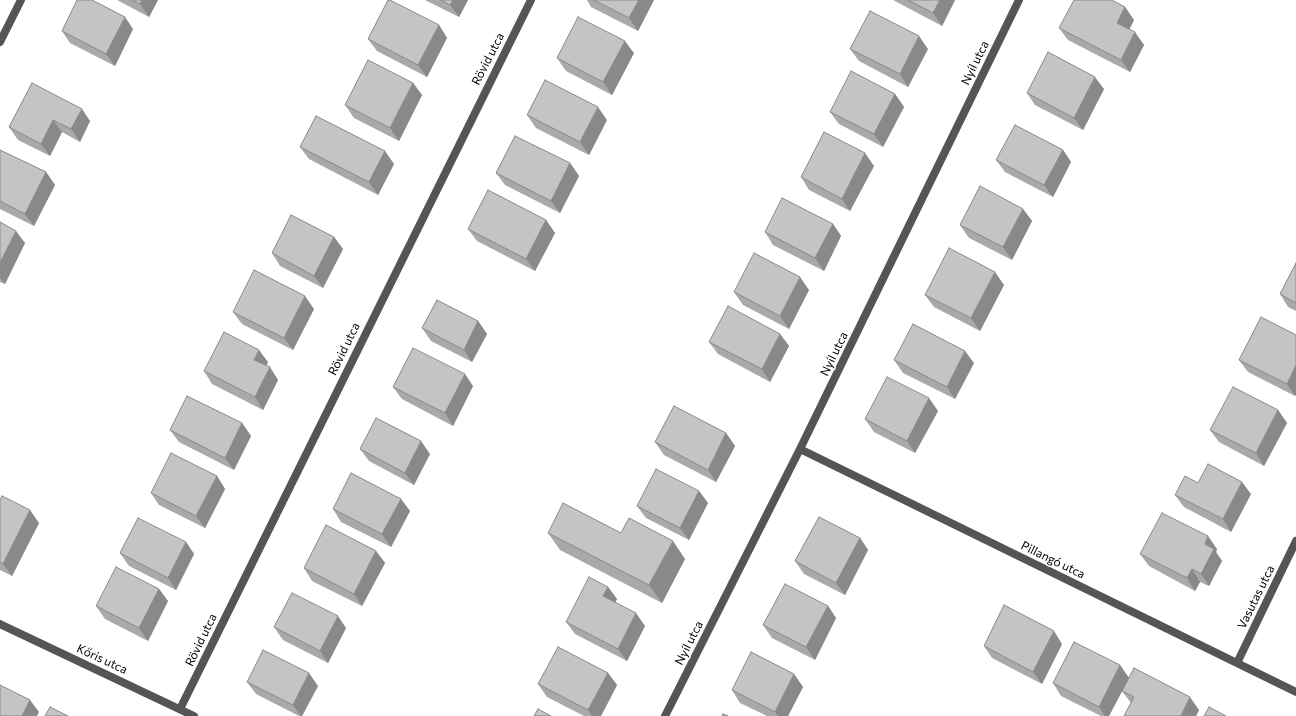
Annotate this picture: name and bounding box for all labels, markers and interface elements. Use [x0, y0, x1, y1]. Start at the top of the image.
street label: Rövid utca [469, 30, 507, 88]
street label: Nyíl utca [958, 39, 992, 87]
street label: Rövid utca [325, 320, 363, 378]
street label: Nyíl utca [817, 330, 851, 378]
street label: Pillangó utca [1019, 538, 1087, 582]
street label: Vasutas utca [1234, 563, 1278, 631]
street label: Rövid utca [182, 611, 220, 669]
street label: Nyíl utca [672, 619, 706, 667]
street label: Kőris utca [74, 641, 130, 677]

